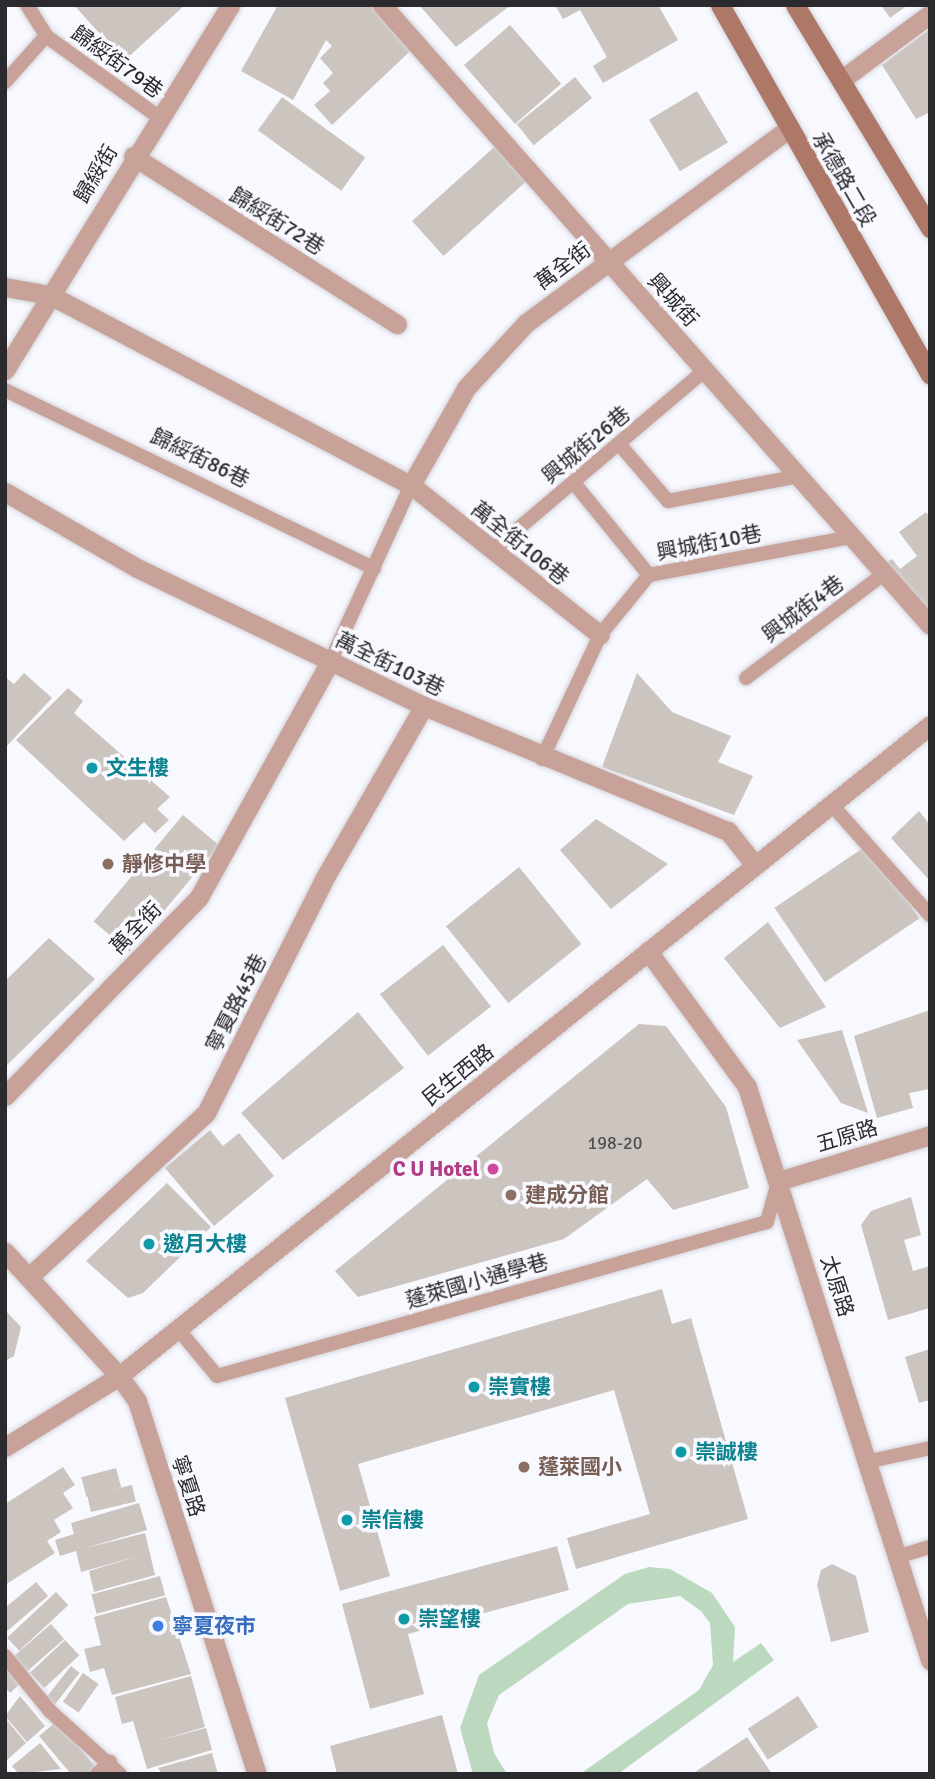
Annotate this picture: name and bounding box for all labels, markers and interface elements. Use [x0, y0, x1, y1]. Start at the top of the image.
street label: 歸綏街79巷 [66, 20, 168, 104]
street label: 承德路二段 [807, 127, 881, 231]
street label: 歸綏街 [69, 141, 123, 207]
street label: 歸綏街72巷 [225, 182, 329, 260]
street label: 萬全街 [530, 237, 596, 295]
street label: 興城街 [643, 268, 703, 332]
street label: 興城街26巷 [537, 401, 635, 489]
street label: 歸綏街86巷 [147, 423, 253, 493]
street label: 萬全街106巷 [466, 496, 574, 590]
street label: 興城街10巷 [654, 520, 764, 566]
street label: 興城街4巷 [757, 570, 849, 648]
street label: 萬全街103巷 [331, 627, 449, 701]
place label: 文生樓 [106, 755, 169, 781]
marker: 文生樓 [84, 760, 100, 776]
place label: 靜修中學 [122, 851, 206, 877]
marker: 靜修中學 [100, 856, 116, 872]
street label: 萬全街 [105, 897, 167, 959]
street label: 寧夏路45巷 [201, 950, 271, 1056]
street label: 民生西路 [417, 1039, 499, 1111]
street label: 五原路 [813, 1115, 881, 1157]
house number: 198-20 [588, 1132, 642, 1154]
place label: C U Hotel [393, 1156, 479, 1182]
marker: C U Hotel [485, 1161, 501, 1177]
place label: 建成分館 [525, 1182, 609, 1208]
marker: 建成分館 [503, 1187, 519, 1203]
place label: 邀月大樓 [163, 1231, 247, 1257]
marker: 邀月大樓 [141, 1236, 157, 1252]
street label: 蓬萊國小通學巷 [403, 1249, 551, 1313]
street label: 太原路 [815, 1252, 859, 1320]
place label: 崇實樓 [488, 1374, 551, 1400]
marker: 崇實樓 [466, 1379, 482, 1395]
place label: 崇誠樓 [695, 1439, 758, 1465]
marker: 崇誠樓 [673, 1444, 689, 1460]
street label: 寧夏路 [166, 1452, 210, 1520]
place label: 蓬萊國小 [538, 1454, 622, 1480]
marker: 蓬萊國小 [516, 1459, 532, 1475]
place label: 崇信樓 [361, 1507, 424, 1533]
marker: 崇信樓 [339, 1512, 355, 1528]
place label: 崇望樓 [418, 1606, 481, 1632]
marker: 崇望樓 [396, 1611, 412, 1627]
place label: 寧夏夜市 [172, 1613, 256, 1639]
marker: 寧夏夜市 [150, 1618, 166, 1634]

